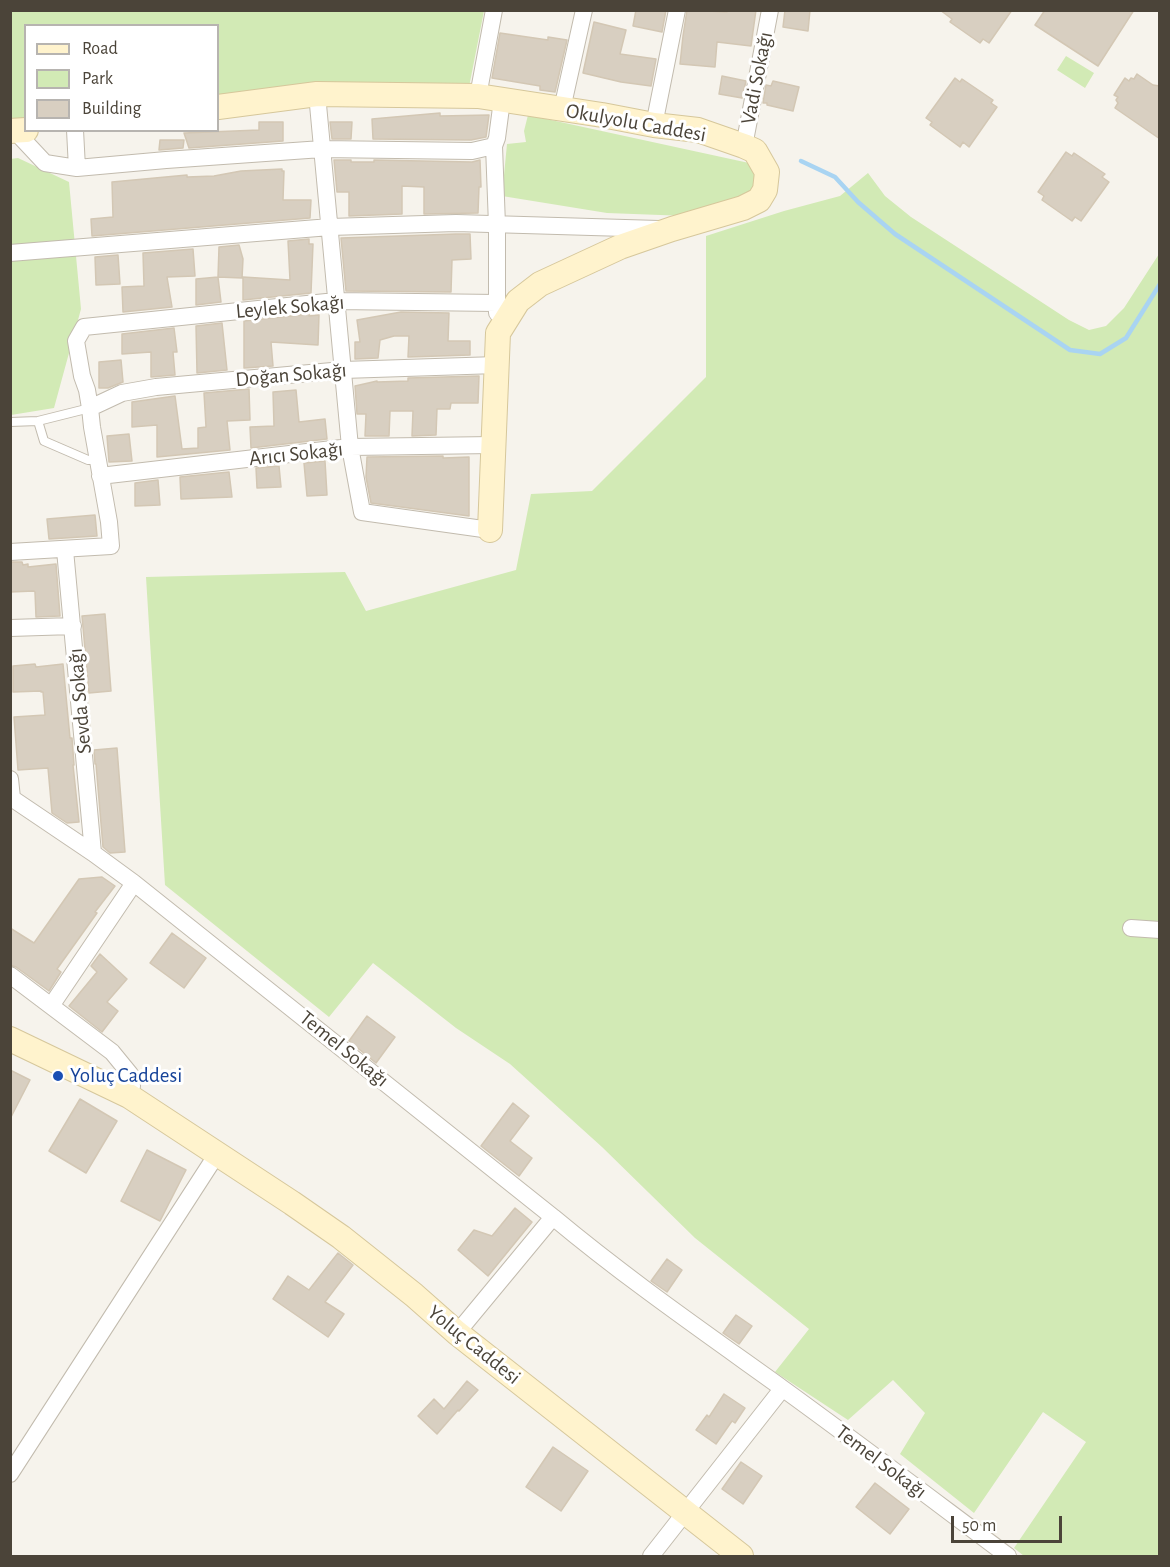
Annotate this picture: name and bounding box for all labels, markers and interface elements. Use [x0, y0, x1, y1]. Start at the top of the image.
legend [24, 24, 219, 132]
street label: Vadi Sokağı [736, 30, 778, 126]
text: Road [82, 40, 118, 58]
text: Park [82, 70, 113, 88]
street label: Okulyolu Caddesi [564, 98, 708, 148]
text: Building [82, 100, 141, 118]
street label: Leylek Sokağı [235, 290, 345, 324]
street label: Doğan Sokağı [234, 358, 348, 392]
street label: Arıcı Sokağı [248, 437, 344, 471]
street label: Sevda Sokağı [63, 647, 97, 755]
street label: Temel Sokağı [294, 1005, 394, 1093]
place label: Yoluç Caddesi [70, 1063, 182, 1089]
marker: Yoluç Caddesi [51, 1069, 65, 1083]
street label: Yoluç Caddesi [422, 1300, 526, 1390]
street label: Temel Sokağı [830, 1420, 932, 1504]
scale bar [954, 1504, 1065, 1542]
text: 50 m [962, 1517, 996, 1535]

